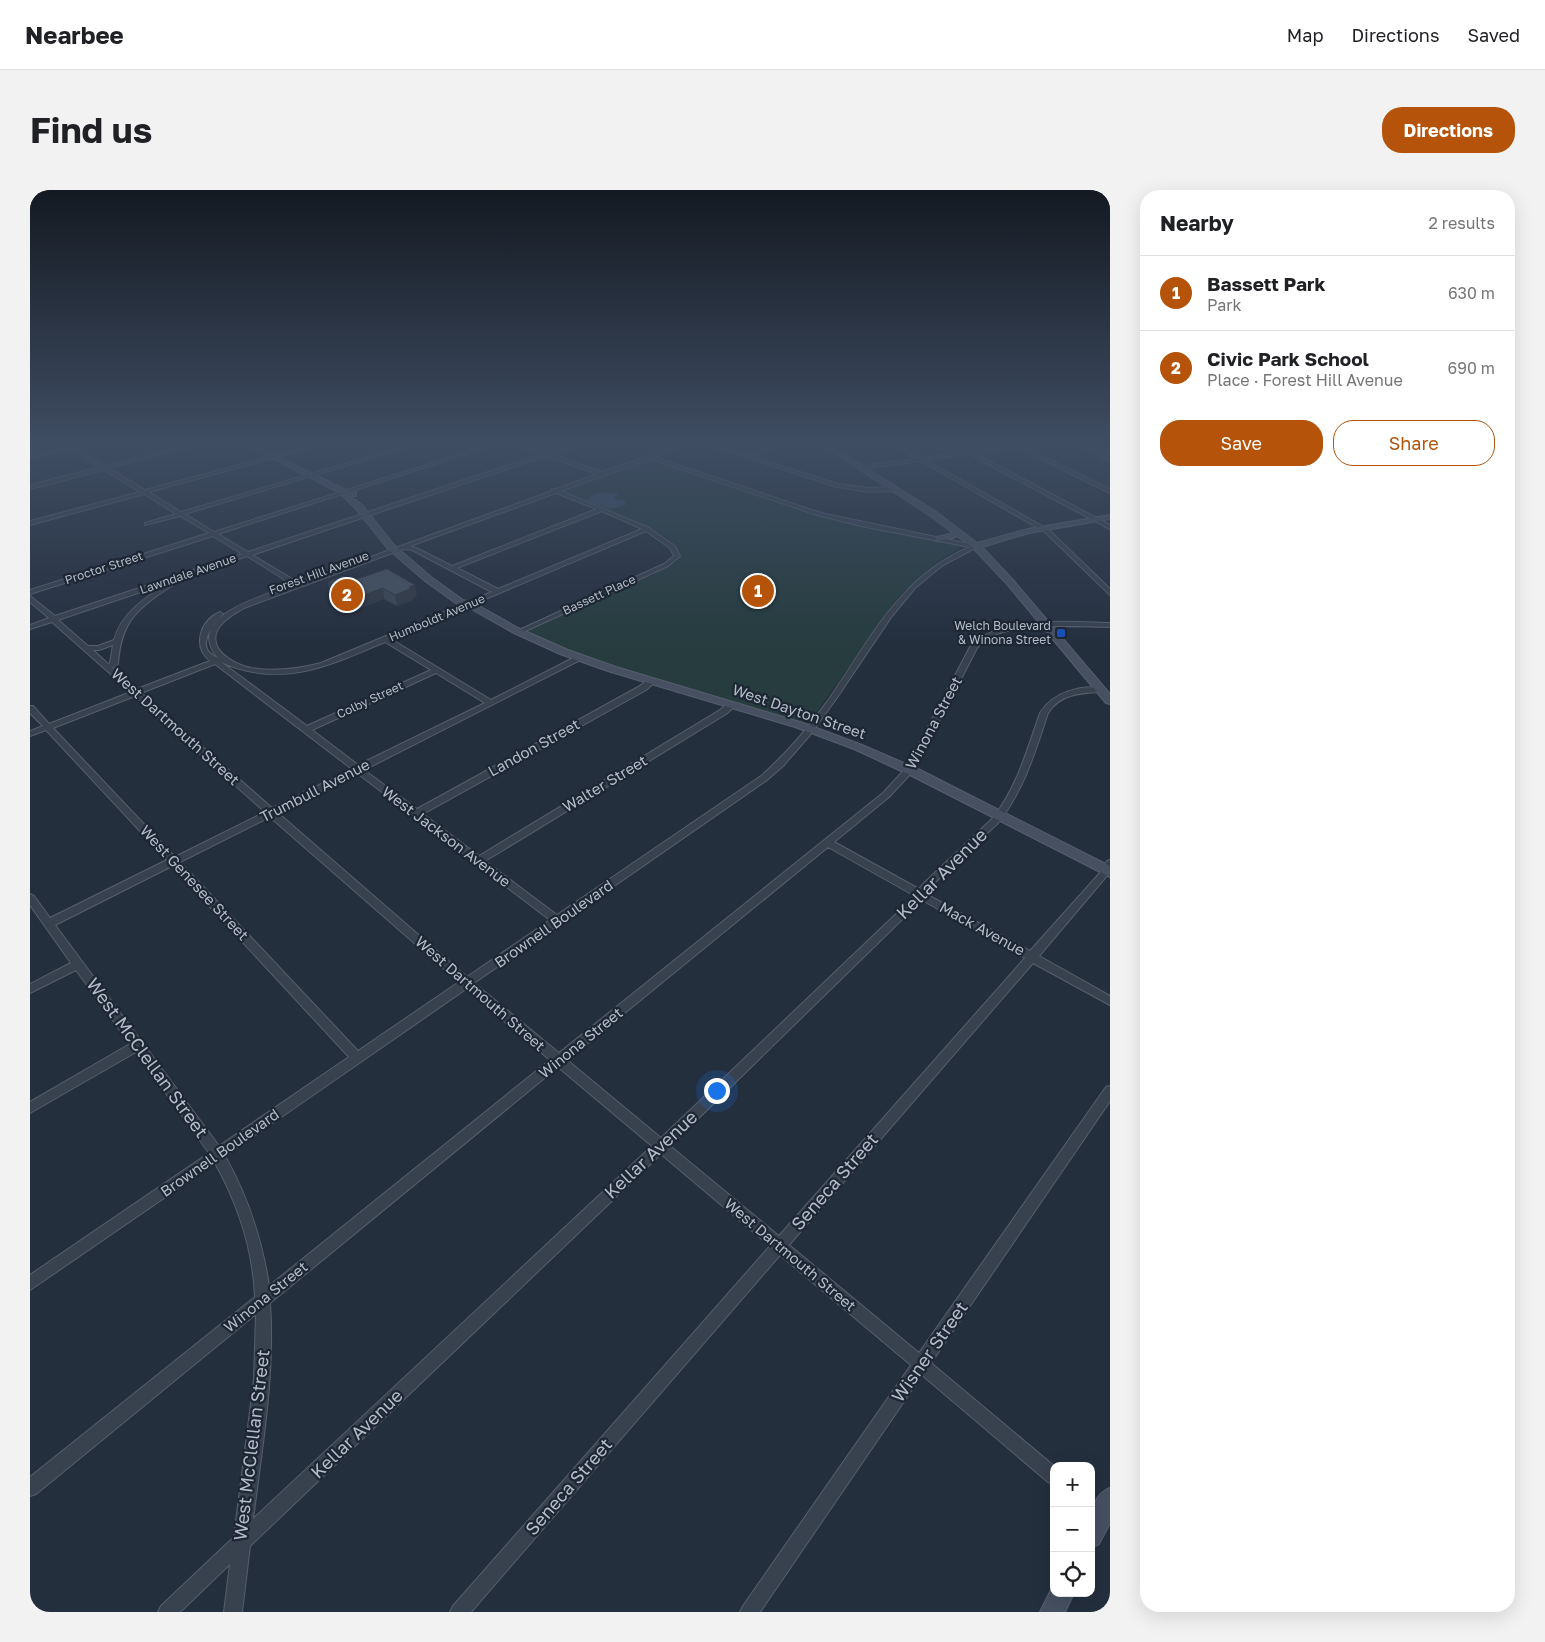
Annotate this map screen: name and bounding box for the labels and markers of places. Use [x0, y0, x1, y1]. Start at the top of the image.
pin: 1 [742, 572, 774, 610]
pin: 2 [331, 576, 363, 614]
place label: Welch Boulevard & Winona Street [954, 618, 1051, 647]
marker: Welch Boulevard & Winona Street [1055, 627, 1067, 639]

